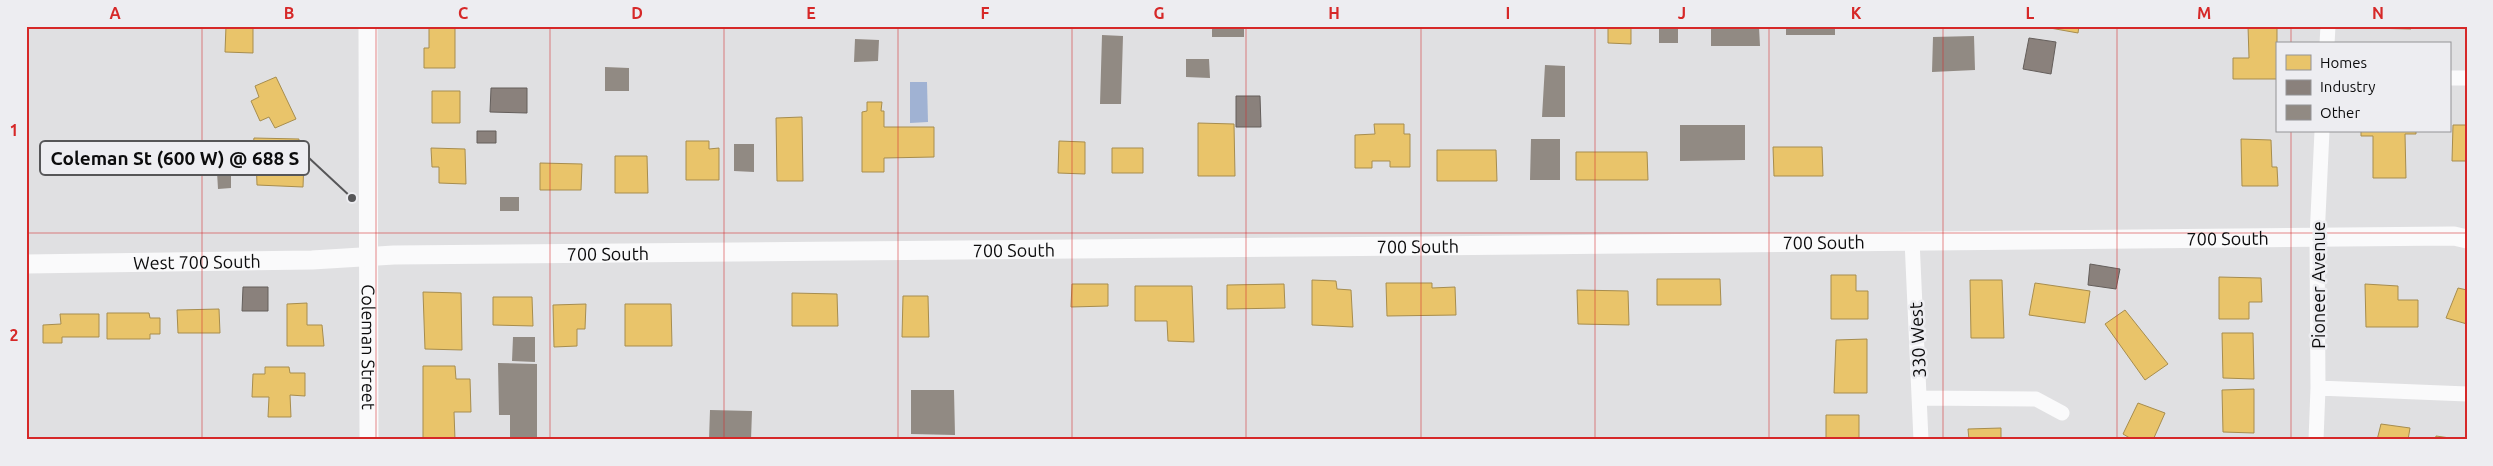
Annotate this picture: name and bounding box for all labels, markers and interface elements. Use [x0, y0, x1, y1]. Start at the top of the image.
text: A [109, 4, 121, 22]
text: B [284, 4, 294, 22]
text: C [458, 4, 468, 22]
text: D [631, 4, 643, 22]
text: E [806, 4, 816, 22]
text: F [981, 4, 990, 22]
text: G [1153, 4, 1165, 22]
text: H [1328, 4, 1340, 22]
text: I [1506, 4, 1510, 22]
text: J [1678, 4, 1686, 22]
text: K [1851, 4, 1862, 22]
text: L [2026, 4, 2035, 22]
text: M [2197, 4, 2211, 22]
text: N [2372, 4, 2384, 22]
legend [2276, 42, 2450, 132]
text: Homes [2320, 54, 2367, 71]
text: Industry [2320, 78, 2375, 95]
text: Other [2320, 104, 2360, 121]
text: 1 [9, 121, 19, 139]
callout: Coleman St (600 W) @ 688 S [40, 141, 309, 175]
text: Coleman St (600 W) @ 688 S [51, 147, 300, 169]
street label: Pioneer Avenue [2308, 221, 2328, 349]
street label: 700 South [2186, 228, 2269, 248]
street label: 700 South [1782, 232, 1865, 252]
street label: 700 South [1377, 236, 1459, 256]
street label: 700 South [973, 239, 1055, 260]
street label: 700 South [567, 243, 649, 264]
street label: West 700 South [133, 251, 261, 272]
street label: Coleman Street [359, 284, 379, 410]
street label: 330 West [1905, 302, 1929, 378]
text: 2 [9, 326, 19, 344]

